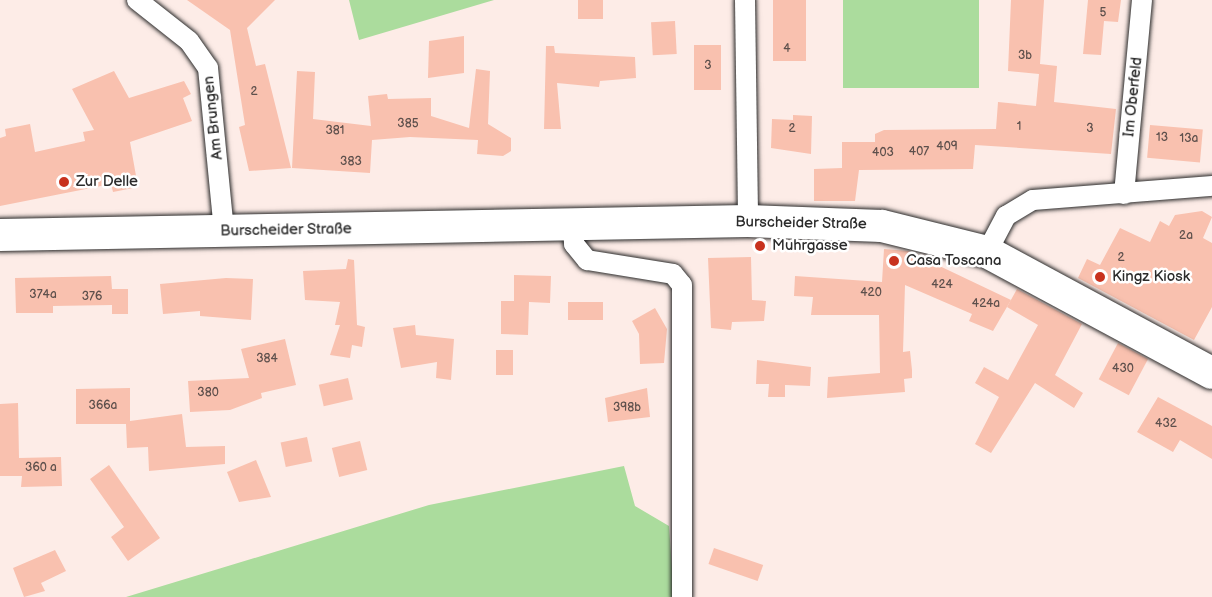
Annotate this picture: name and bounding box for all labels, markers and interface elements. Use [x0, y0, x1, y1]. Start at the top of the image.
house number: 5 [1100, 6, 1106, 20]
house number: 4 [783, 42, 791, 56]
house number: 3b [1018, 49, 1032, 63]
street label: Im Oberfeld [1120, 56, 1146, 138]
house number: 3 [704, 59, 712, 73]
street label: Am Brungen [200, 75, 226, 161]
house number: 2 [250, 85, 258, 99]
house number: 385 [397, 117, 419, 131]
house number: 1 [1017, 120, 1021, 134]
house number: 2 [788, 122, 796, 136]
house number: 3 [1086, 122, 1094, 136]
house number: 381 [325, 124, 345, 138]
house number: 13 [1156, 131, 1168, 145]
house number: 13a [1180, 132, 1198, 146]
house number: 409 [936, 140, 958, 154]
house number: 407 [909, 145, 929, 159]
house number: 403 [872, 146, 894, 160]
house number: 383 [340, 155, 362, 169]
place label: Zur Delle [76, 173, 138, 191]
marker: Zur Delle [57, 175, 71, 189]
street label: Burscheider Straße [735, 213, 867, 233]
street label: Burscheider Straße [220, 220, 352, 240]
house number: 2a [1179, 229, 1193, 243]
place label: Muhrgasse [772, 237, 848, 255]
marker: Muhrgasse [753, 239, 767, 253]
house number: 2 [1117, 251, 1125, 265]
place label: Casa Toscana [906, 252, 1002, 270]
marker: Casa Toscana [887, 254, 901, 268]
place label: Kingz Kiosk [1112, 268, 1190, 286]
marker: Kingz Kiosk [1093, 270, 1107, 284]
house number: 424 [931, 278, 953, 292]
house number: 420 [860, 286, 882, 300]
house number: 374a [29, 288, 57, 302]
house number: 376 [82, 290, 102, 304]
house number: 424a [972, 297, 1000, 311]
house number: 384 [256, 352, 278, 366]
house number: 430 [1112, 362, 1134, 376]
house number: 380 [197, 386, 219, 400]
house number: 366a [89, 399, 117, 413]
house number: 398b [613, 401, 641, 415]
house number: 432 [1155, 417, 1177, 431]
house number: 360 a [25, 461, 57, 475]

